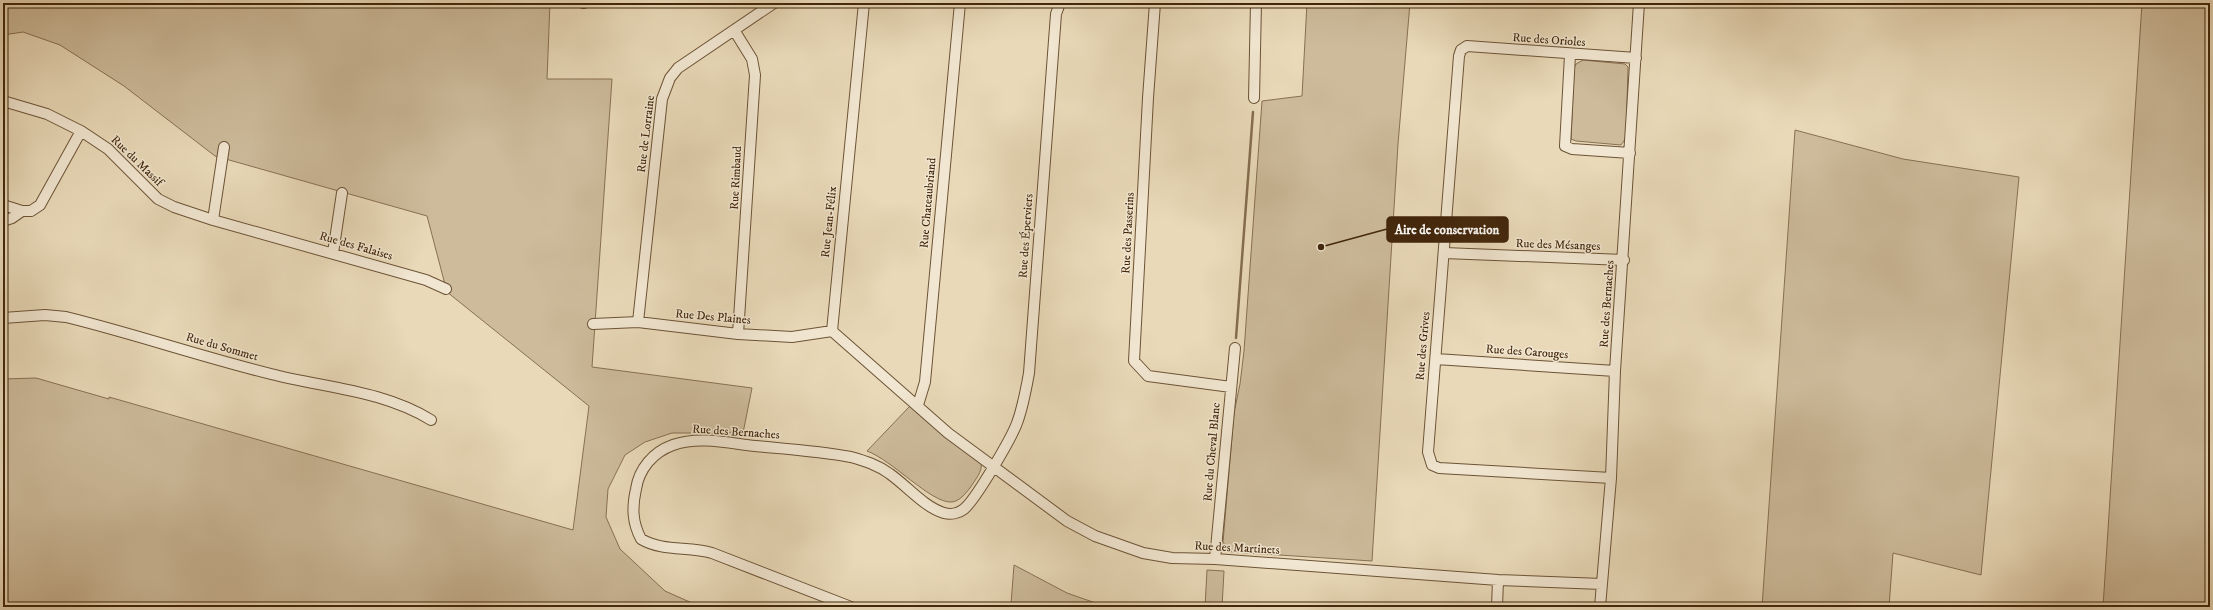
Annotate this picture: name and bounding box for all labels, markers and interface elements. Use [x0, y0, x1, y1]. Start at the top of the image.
street label: Rue des Orioles [1512, 30, 1586, 50]
street label: Rue de Lorraine [634, 95, 658, 173]
street label: Rue du Massif [108, 132, 168, 191]
street label: Rue Rimbaud [727, 146, 745, 210]
street label: Rue Chateaubriand [917, 157, 939, 249]
street label: Rue Jean-Félix [818, 185, 840, 258]
street label: Rue des Passerins [1118, 192, 1138, 274]
street label: Rue des Éperviers [1016, 193, 1036, 279]
callout: Aire de conservation [1387, 217, 1508, 242]
text: Aire de conservation [1394, 222, 1500, 238]
street label: Rue des Falaises [318, 228, 394, 264]
street label: Rue des Mésanges [1515, 236, 1601, 254]
street label: Rue des Bernaches [1596, 260, 1618, 348]
street label: Rue Des Plaines [675, 306, 751, 328]
street label: Rue des Grives [1413, 311, 1433, 381]
street label: Rue du Sommet [184, 330, 260, 365]
street label: Rue des Carouges [1485, 342, 1569, 362]
street label: Rue du Cheval Blanc [1200, 402, 1224, 502]
street label: Rue des Bernaches [692, 421, 780, 443]
street label: Rue des Martinets [1194, 538, 1280, 558]

